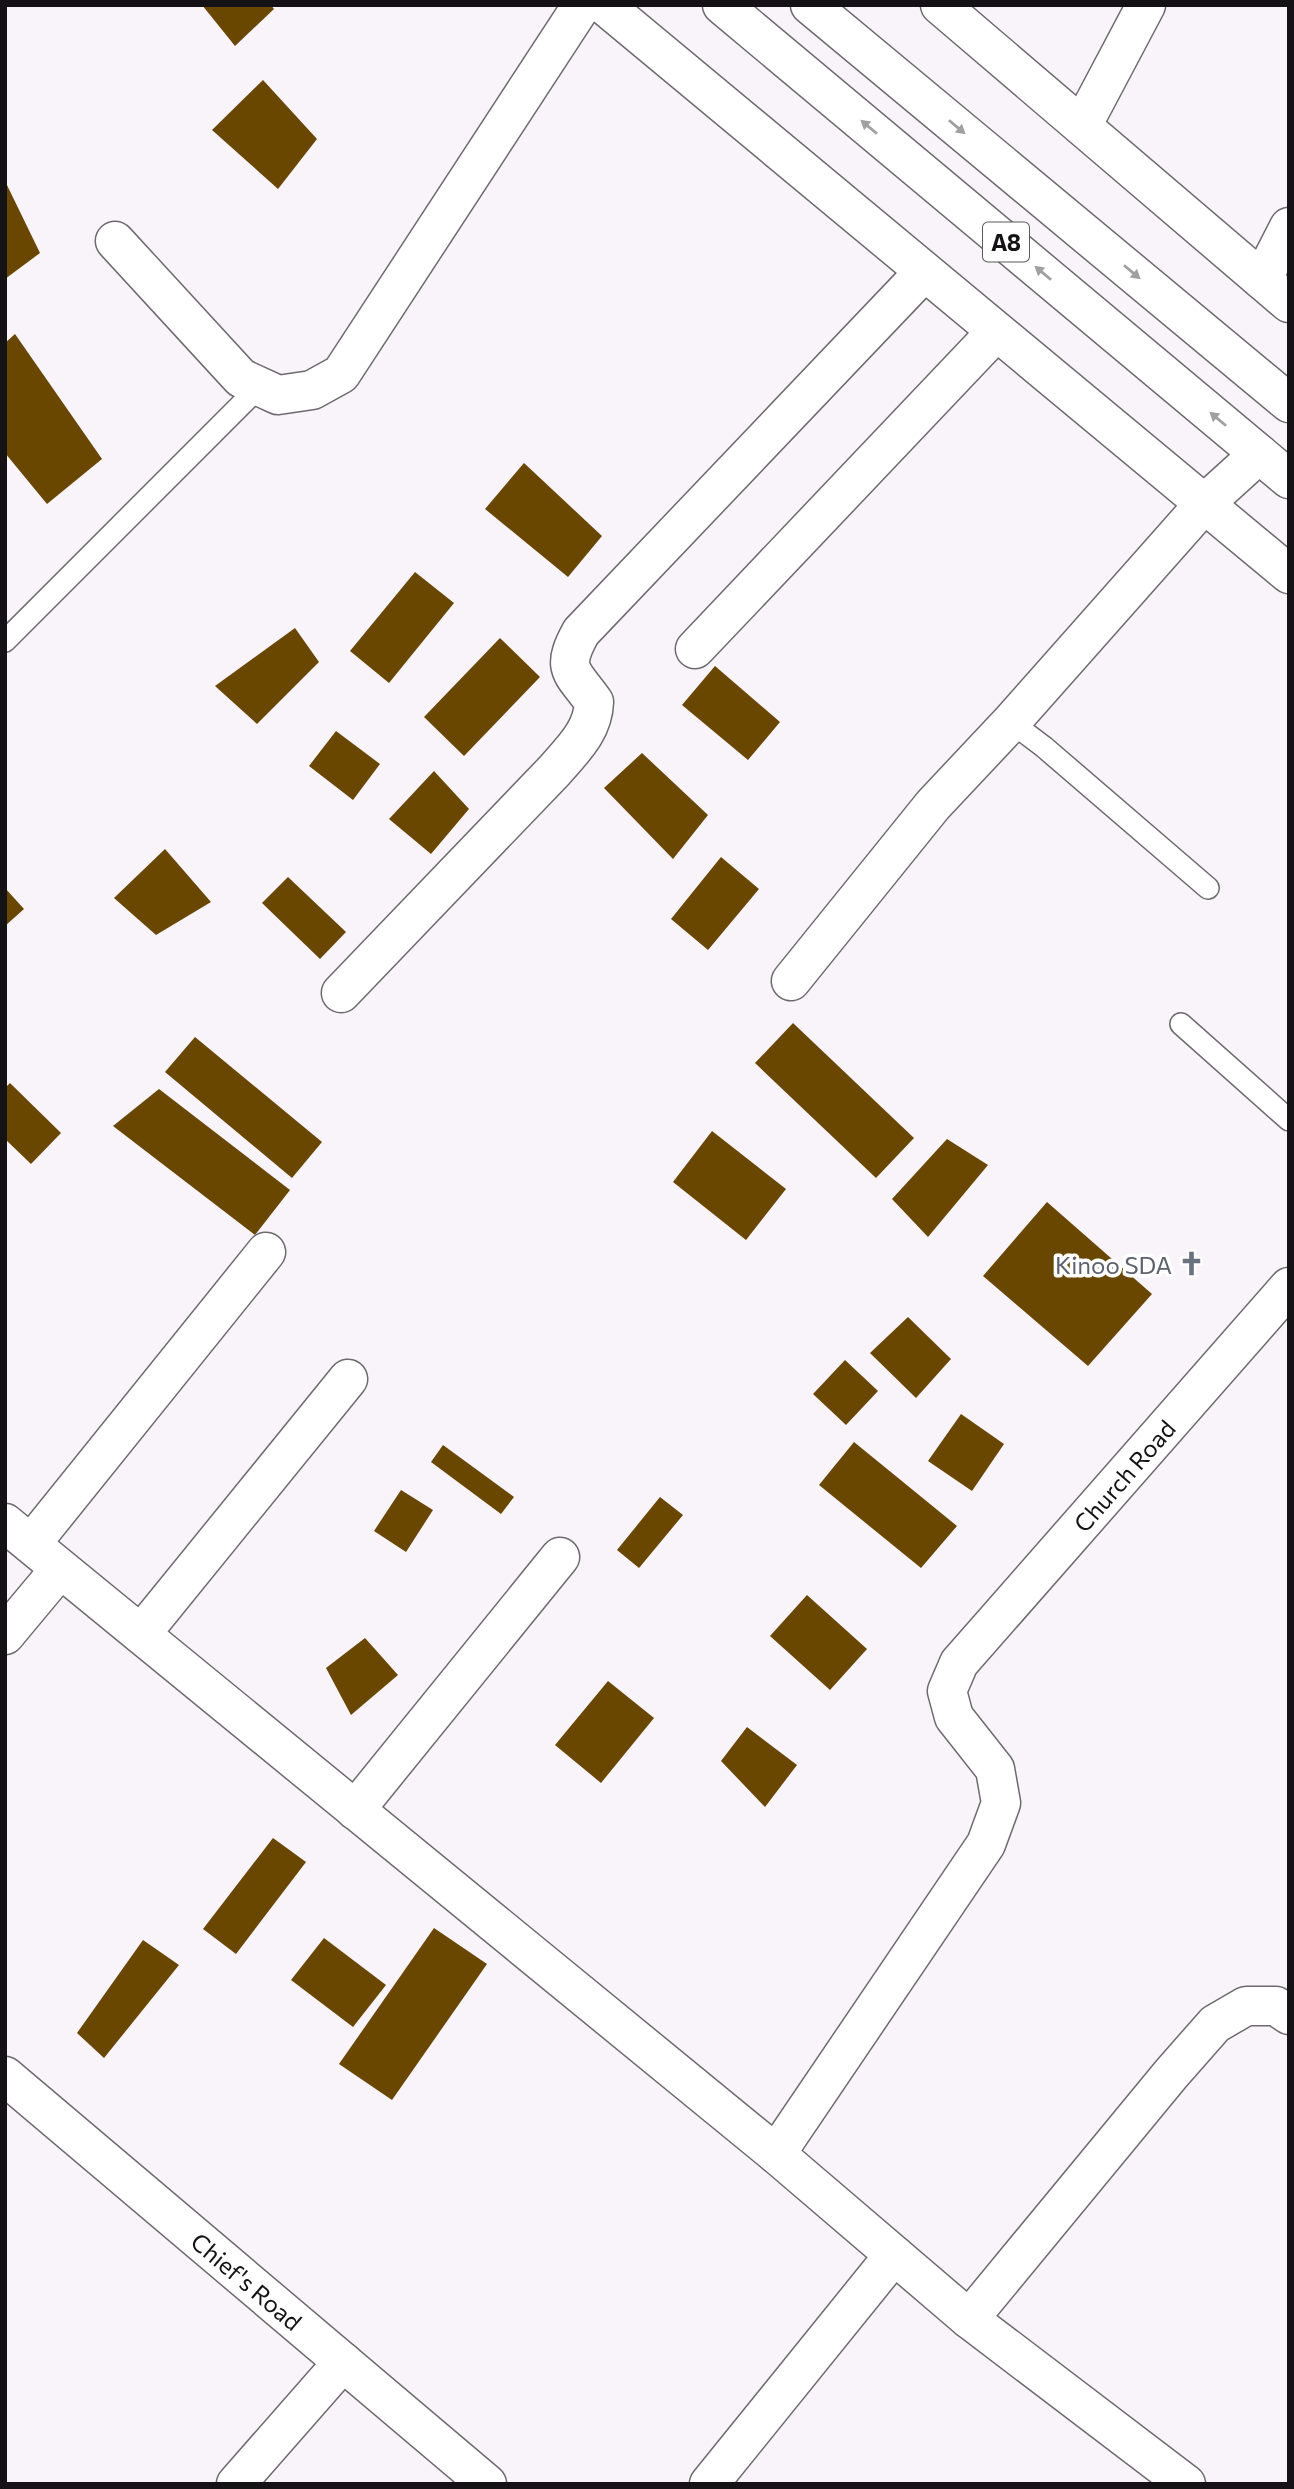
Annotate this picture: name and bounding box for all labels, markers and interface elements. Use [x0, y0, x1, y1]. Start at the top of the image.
one-way arrow [948, 119, 965, 134]
one-way arrow [860, 120, 878, 135]
road number: A8 [983, 222, 1029, 262]
one-way arrow [1034, 265, 1052, 281]
one-way arrow [1122, 265, 1140, 280]
one-way arrow [1209, 412, 1226, 427]
place label: Kinoo SDA [1055, 1250, 1172, 1279]
church icon: Kinoo SDA [1178, 1250, 1206, 1278]
street label: Church Road [1067, 1413, 1181, 1537]
street label: Chief's Road [186, 2226, 308, 2336]

